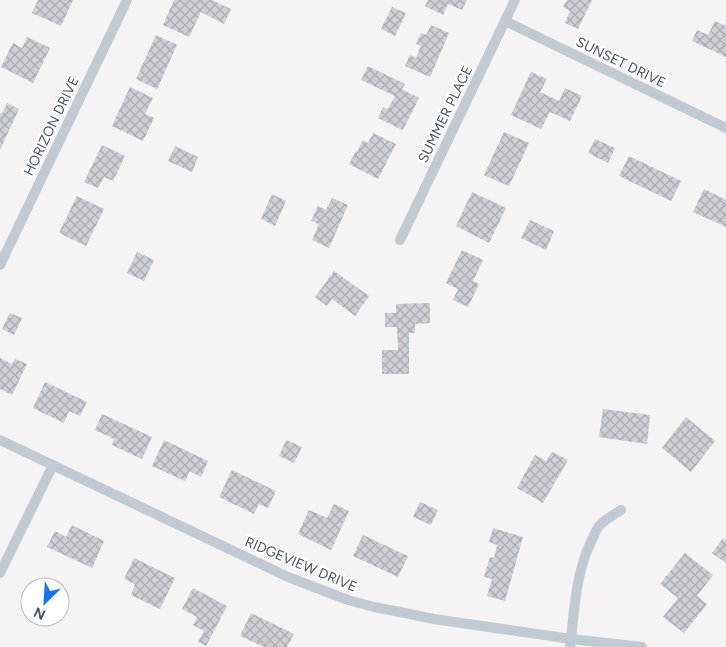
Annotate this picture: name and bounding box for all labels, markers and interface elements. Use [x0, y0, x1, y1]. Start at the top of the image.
street label: SUNSET DRIVE [573, 33, 668, 91]
street label: SUMMER PLACE [415, 63, 476, 165]
street label: HORIZON DRIVE [20, 74, 83, 179]
street label: RIDGEVIEW DRIVE [242, 533, 359, 596]
north arrow [20, 577, 70, 627]
text: N [31, 603, 48, 623]

